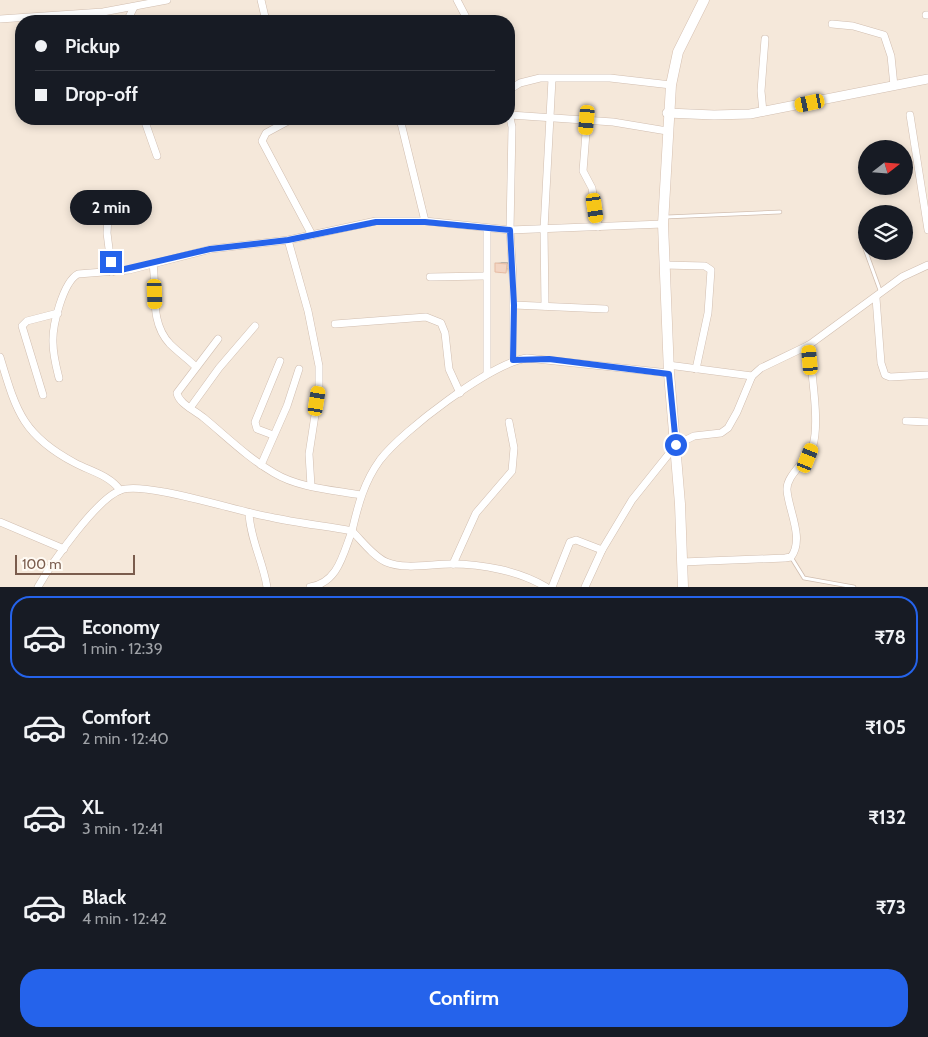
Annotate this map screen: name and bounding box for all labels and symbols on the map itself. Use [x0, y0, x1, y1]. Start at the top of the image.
car [793, 93, 826, 113]
car [578, 104, 595, 136]
north arrow [858, 140, 912, 195]
callout: 2 min [70, 190, 152, 224]
car [585, 192, 604, 224]
route end [100, 251, 122, 273]
car [146, 279, 163, 309]
car [801, 344, 818, 376]
car [307, 385, 326, 417]
route start [665, 434, 687, 456]
car [795, 441, 820, 475]
scale bar [15, 552, 135, 575]

